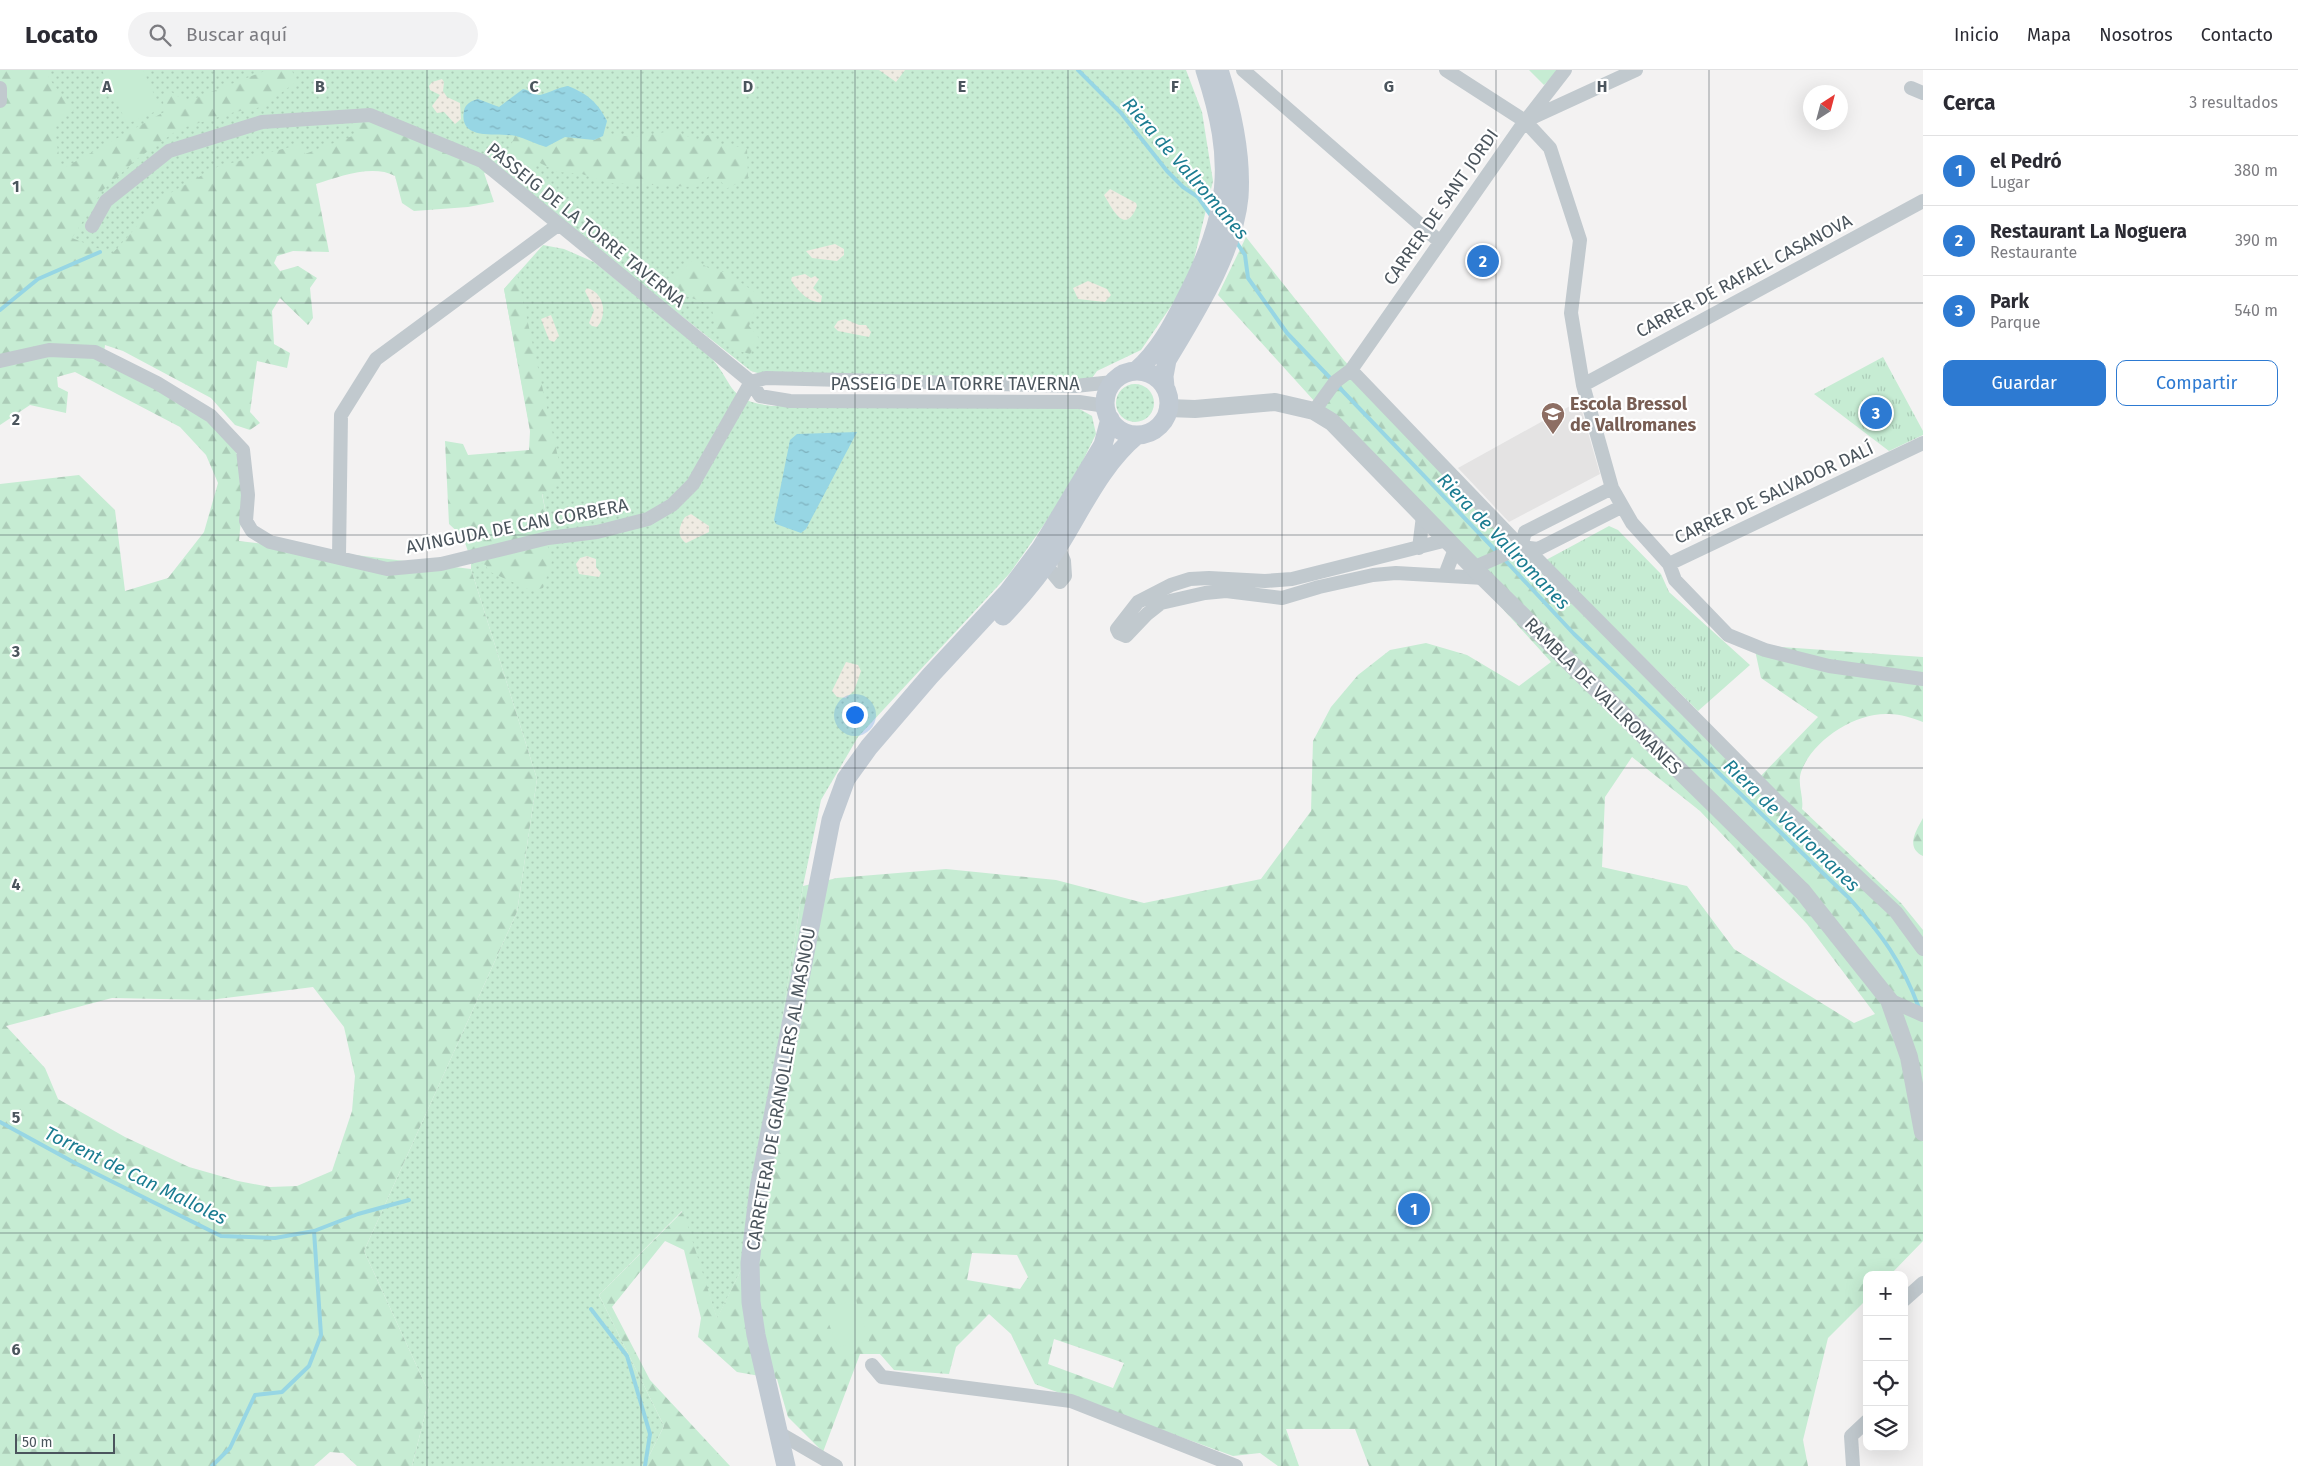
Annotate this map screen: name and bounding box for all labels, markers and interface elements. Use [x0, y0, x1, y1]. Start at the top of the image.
search box [128, 12, 478, 57]
text: Locato [25, 21, 98, 49]
icon: search [146, 21, 174, 49]
text: Buscar aquí [186, 23, 287, 46]
text: Inicio [1954, 24, 1999, 46]
text: Mapa [2027, 24, 2071, 46]
text: Nosotros [2099, 24, 2173, 46]
text: Contacto [2201, 24, 2273, 46]
text: A [101, 77, 112, 96]
text: B [315, 77, 325, 96]
text: C [529, 77, 539, 96]
text: D [743, 77, 753, 96]
text: E [958, 77, 966, 96]
text: F [1171, 77, 1179, 96]
text: G [1384, 77, 1394, 96]
text: H [1597, 77, 1607, 96]
north arrow [1803, 85, 1848, 130]
text: Cerca [1943, 90, 1995, 116]
water label: Riera de Vallromanes [1118, 93, 1254, 244]
text: 3 resultados [2189, 93, 2278, 112]
street label: CARRER DE SANT JORDI [1379, 125, 1503, 289]
street label: PASSEIG DE LA TORRE TAVERNA [482, 138, 690, 312]
text: el Pedró [1990, 150, 2062, 173]
text: 1 [1955, 161, 1963, 180]
text: 380 m [2234, 161, 2278, 180]
text: Lugar [1990, 173, 2030, 192]
text: 1 [12, 177, 20, 196]
street label: CARRER DE RAFAEL CASANOVA [1632, 209, 1856, 342]
text: Restaurant La Noguera [1990, 220, 2187, 243]
text: 2 [1955, 231, 1963, 250]
text: 390 m [2235, 231, 2278, 250]
pin: 2 [1467, 242, 1499, 280]
text: Restaurante [1990, 243, 2077, 262]
text: Park [1990, 290, 2029, 313]
text: 3 [1955, 301, 1963, 320]
text: 540 m [2235, 301, 2278, 320]
text: Parque [1990, 313, 2040, 332]
button: Guardar [1943, 360, 2106, 406]
button: Compartir [2116, 360, 2278, 406]
street label: PASSEIG DE LA TORRE TAVERNA [830, 373, 1080, 395]
place label: Escola Bressol de Vallromanes [1570, 393, 1697, 436]
pin: 3 [1860, 394, 1892, 432]
school or university icon: Escola Bressol de Vallromanes [1540, 401, 1566, 435]
text: 2 [12, 410, 20, 429]
street label: CARRER DE SALVADOR DALÍ [1671, 436, 1877, 549]
water label: Riera de Vallromanes [1433, 468, 1575, 615]
street label: AVINGUDA DE CAN CORBERA [404, 494, 631, 558]
street label: RAMBLA DE VALLROMANES [1520, 613, 1686, 779]
text: 3 [11, 642, 20, 661]
your location [842, 702, 868, 728]
water label: Riera de Vallromanes [1719, 754, 1865, 897]
text: 4 [11, 875, 21, 894]
street label: CARRETERA DE GRANOLLERS AL MASNOU [742, 926, 820, 1252]
text: 5 [12, 1108, 21, 1127]
water label: Torrent de Can Malloles [41, 1121, 231, 1230]
pin: 1 [1398, 1190, 1430, 1228]
map controls [1863, 1271, 1908, 1451]
button: + [1863, 1271, 1908, 1316]
button: − [1863, 1316, 1908, 1361]
text: 6 [11, 1340, 21, 1359]
button: locate [1863, 1361, 1908, 1406]
button: layers [1863, 1406, 1908, 1451]
scale bar [15, 1431, 115, 1454]
text: 50 m [22, 1434, 53, 1451]

